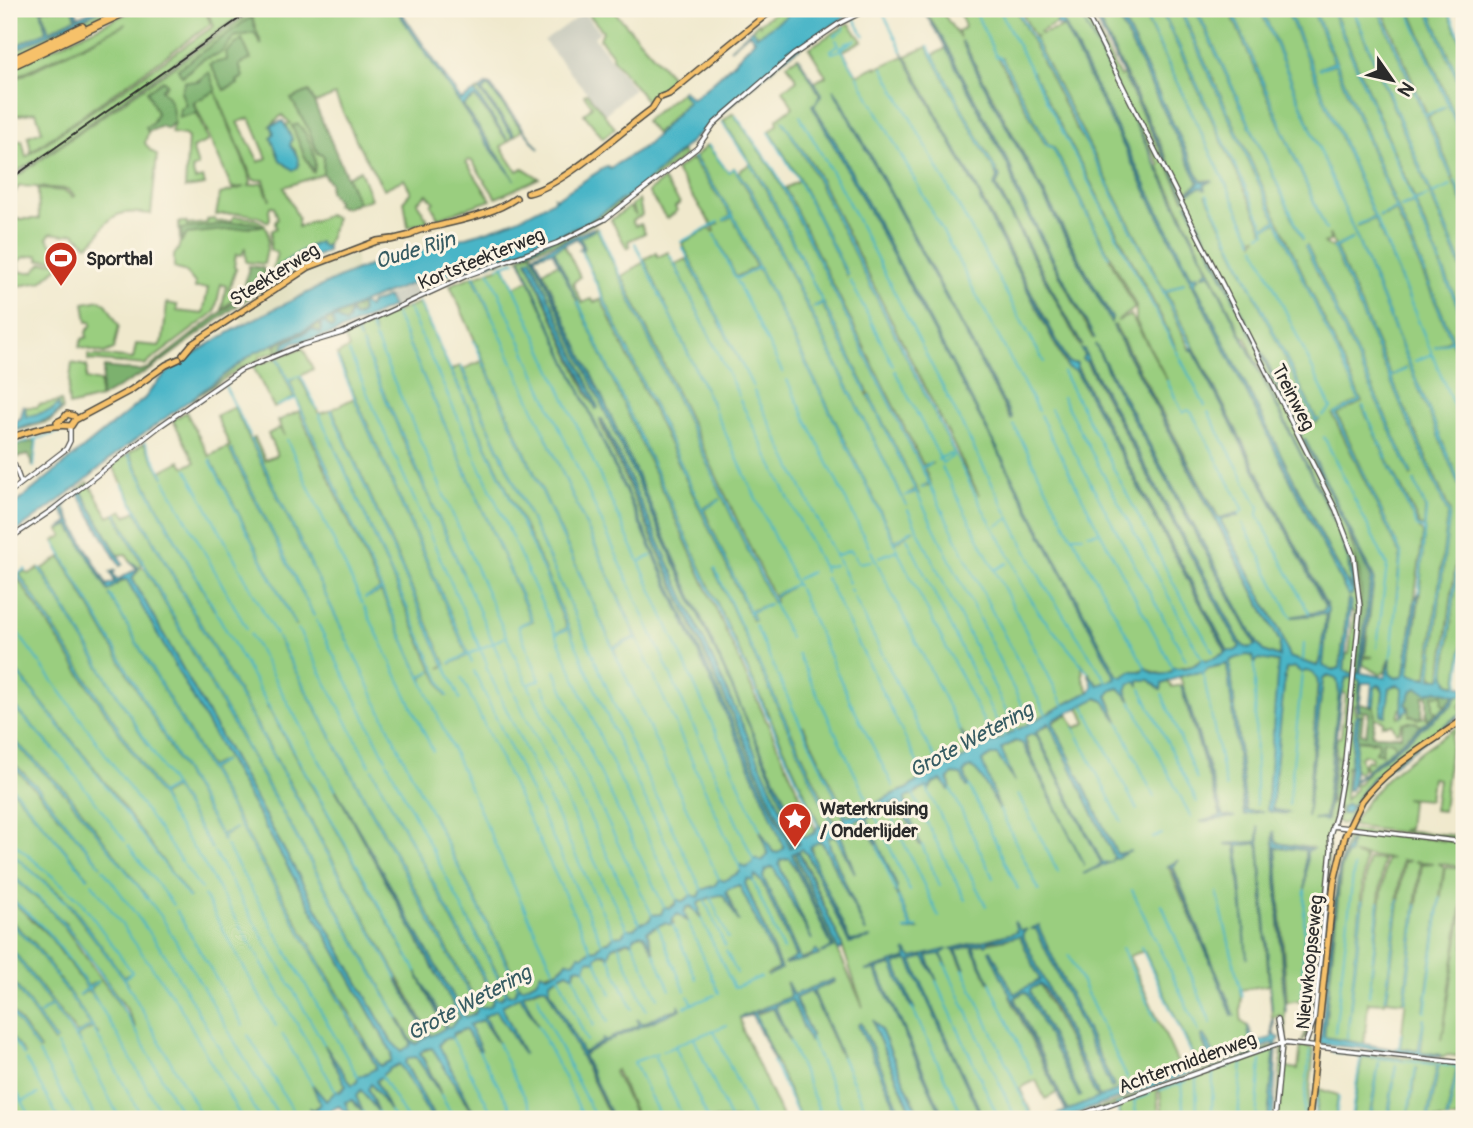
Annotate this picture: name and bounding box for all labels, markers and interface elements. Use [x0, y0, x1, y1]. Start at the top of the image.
north arrow [1358, 46, 1428, 116]
text: N [1392, 77, 1419, 101]
street label: Kortsteekterweg [415, 223, 548, 295]
water label: Oude Rijn [372, 225, 460, 275]
street label: Steekterweg [225, 238, 324, 312]
sports icon: Sporthal [42, 239, 80, 288]
place label: Sporthal [86, 247, 153, 271]
street label: Treinweg [1266, 360, 1320, 435]
water label: Grote Wetering [905, 696, 1039, 784]
place label: Waterkruising / Onderlijder [820, 797, 928, 843]
place icon: Waterkruising / Onderlijder [776, 800, 814, 849]
street label: Nieuwkoopseweg [1291, 894, 1329, 1031]
water label: Grote Wetering [403, 959, 537, 1047]
street label: Achtermiddenweg [1115, 1027, 1260, 1099]

